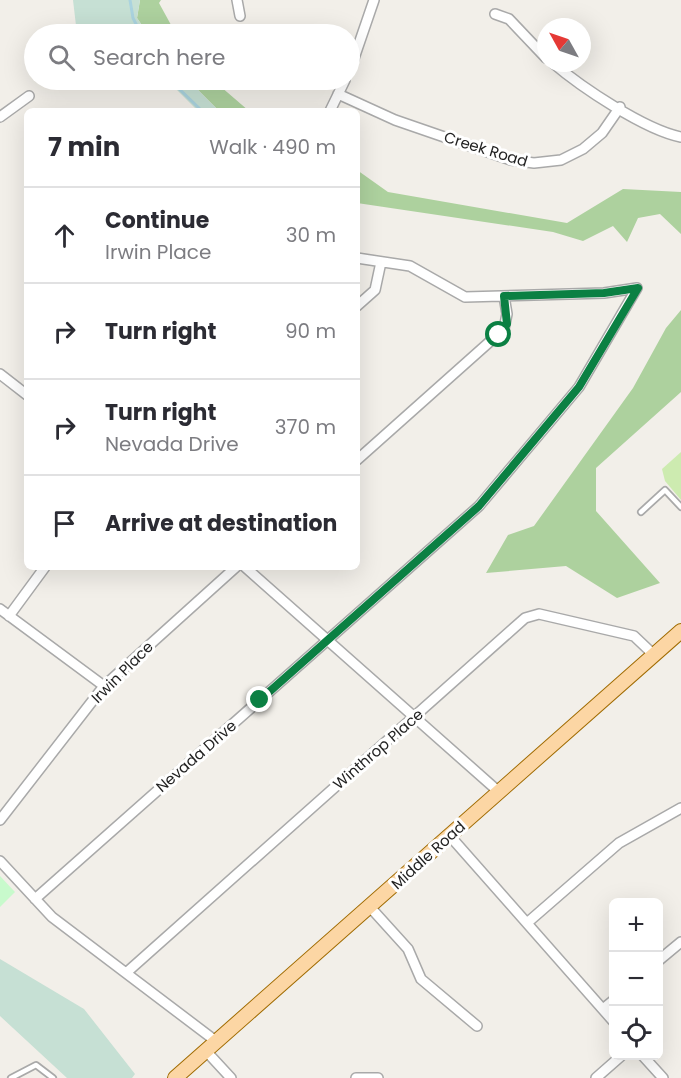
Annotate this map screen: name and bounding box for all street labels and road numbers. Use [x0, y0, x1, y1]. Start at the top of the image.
street label: Creek Road [442, 126, 530, 172]
street label: Irwin Place [86, 636, 158, 708]
street label: Winthrop Place [328, 704, 428, 794]
street label: Nevada Drive [151, 715, 241, 797]
street label: Middle Road [386, 816, 470, 894]

